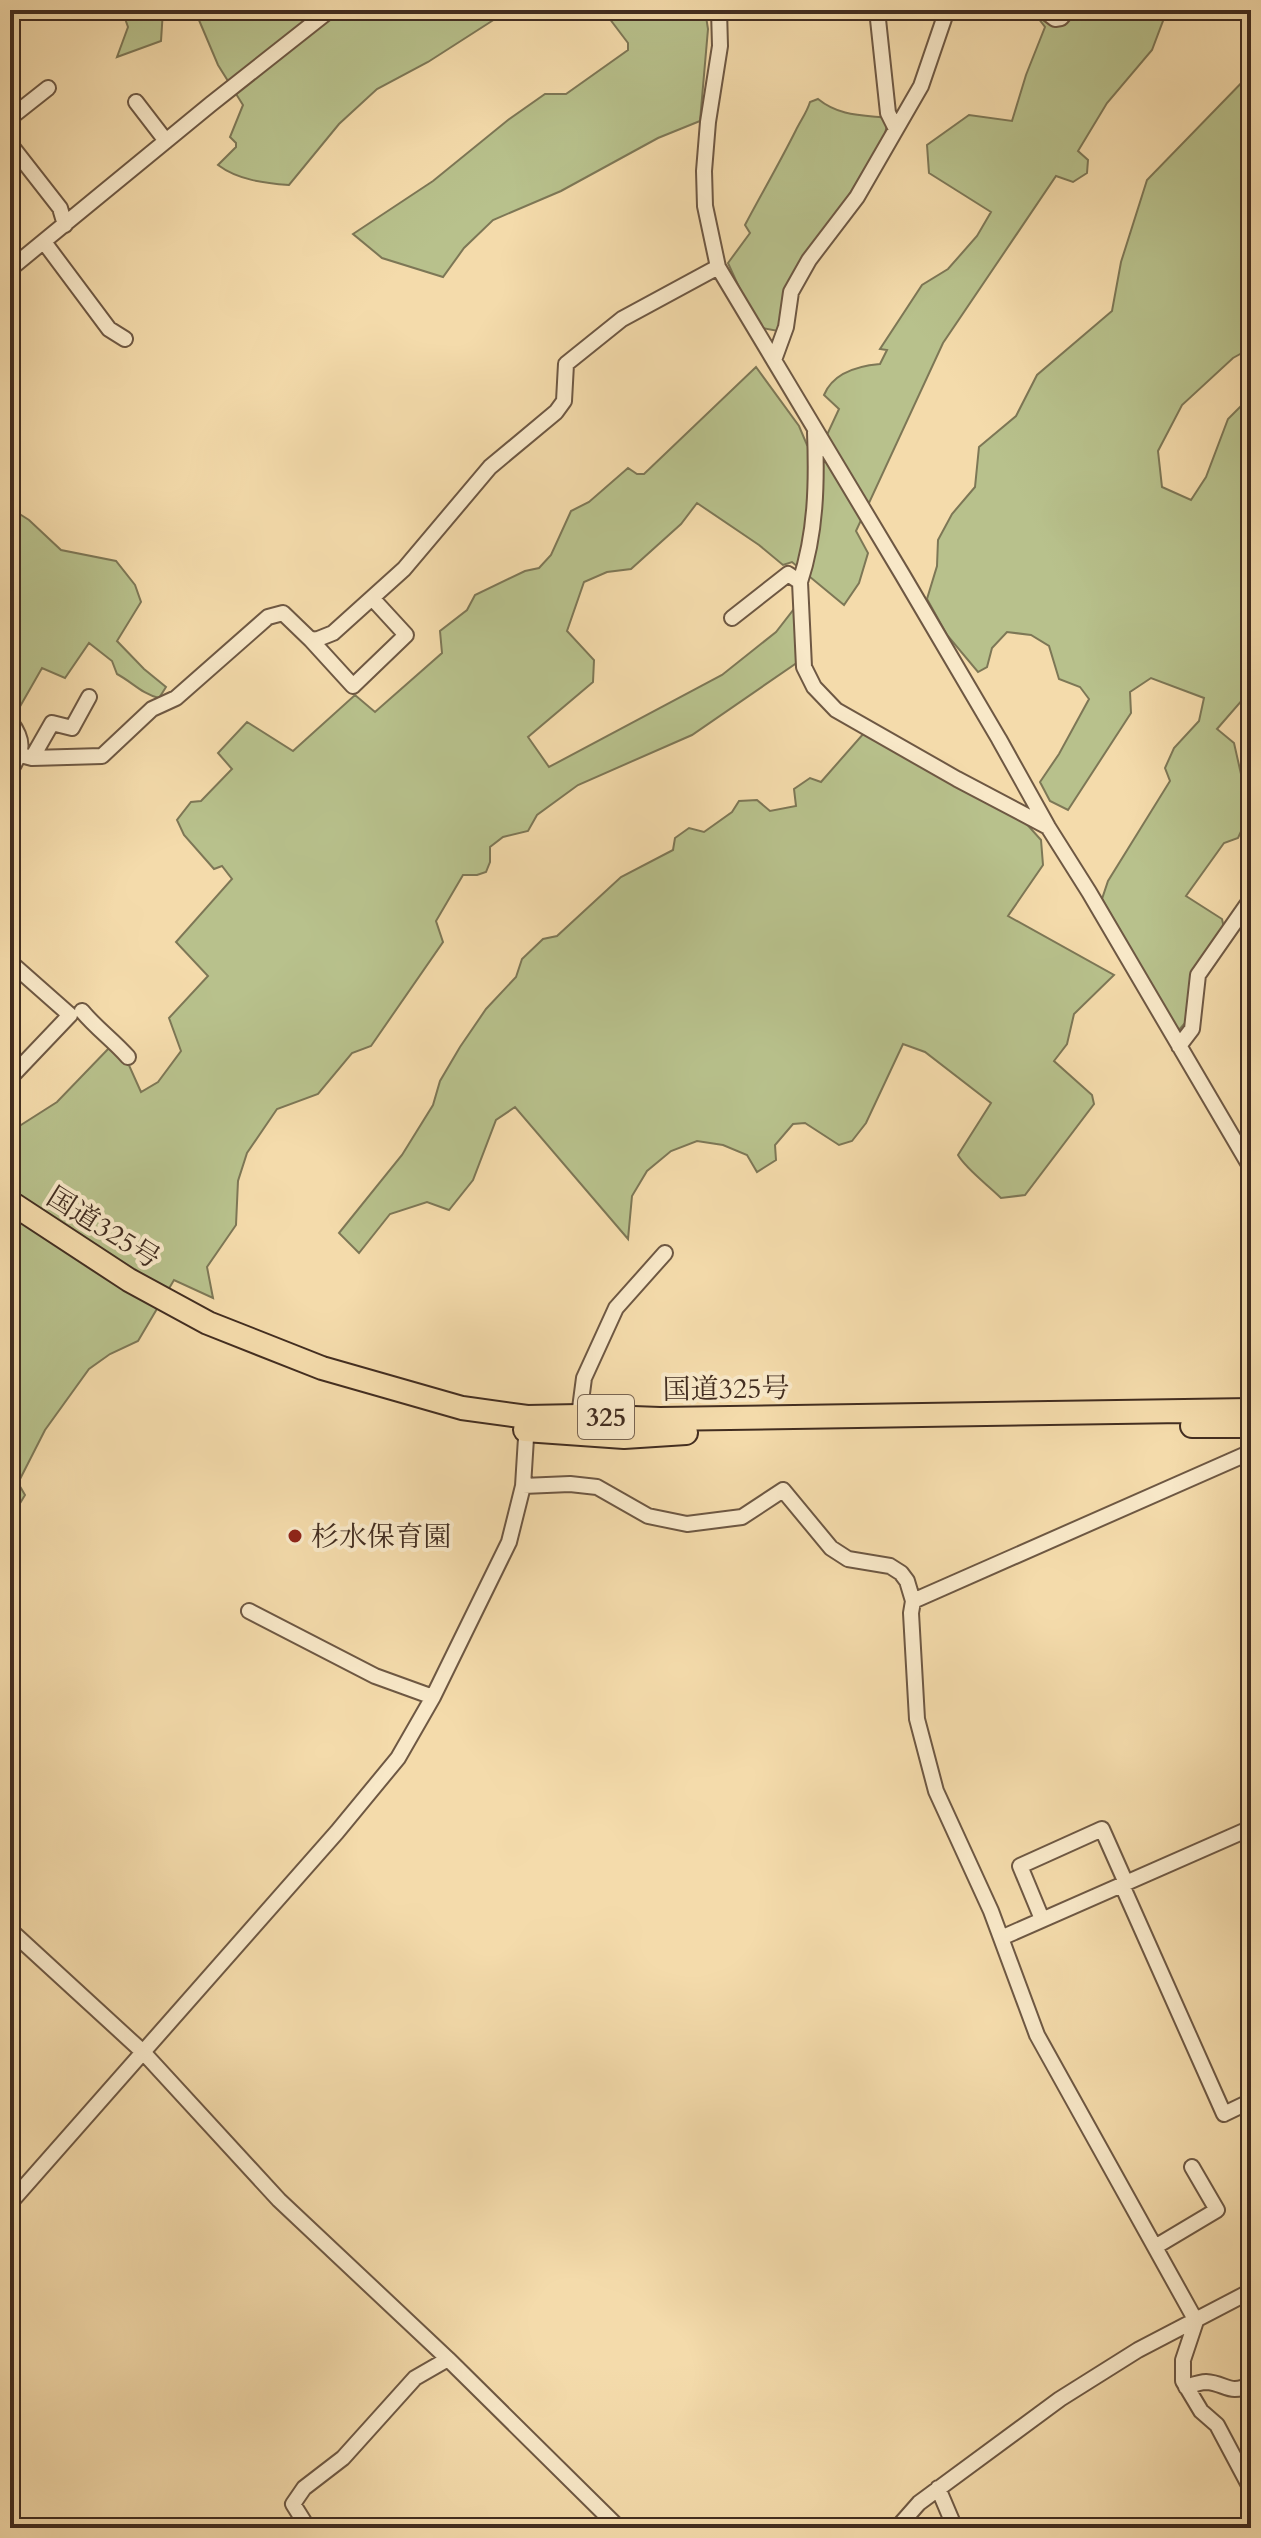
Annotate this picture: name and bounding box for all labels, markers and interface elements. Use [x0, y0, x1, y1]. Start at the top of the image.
street label: 国道325号 [40, 1178, 167, 1278]
street label: 国道325号 [662, 1369, 790, 1409]
road number: 325 [578, 1395, 634, 1439]
place label: 杉水保育園 [311, 1518, 451, 1556]
marker: 杉水保育園 [286, 1527, 304, 1545]

